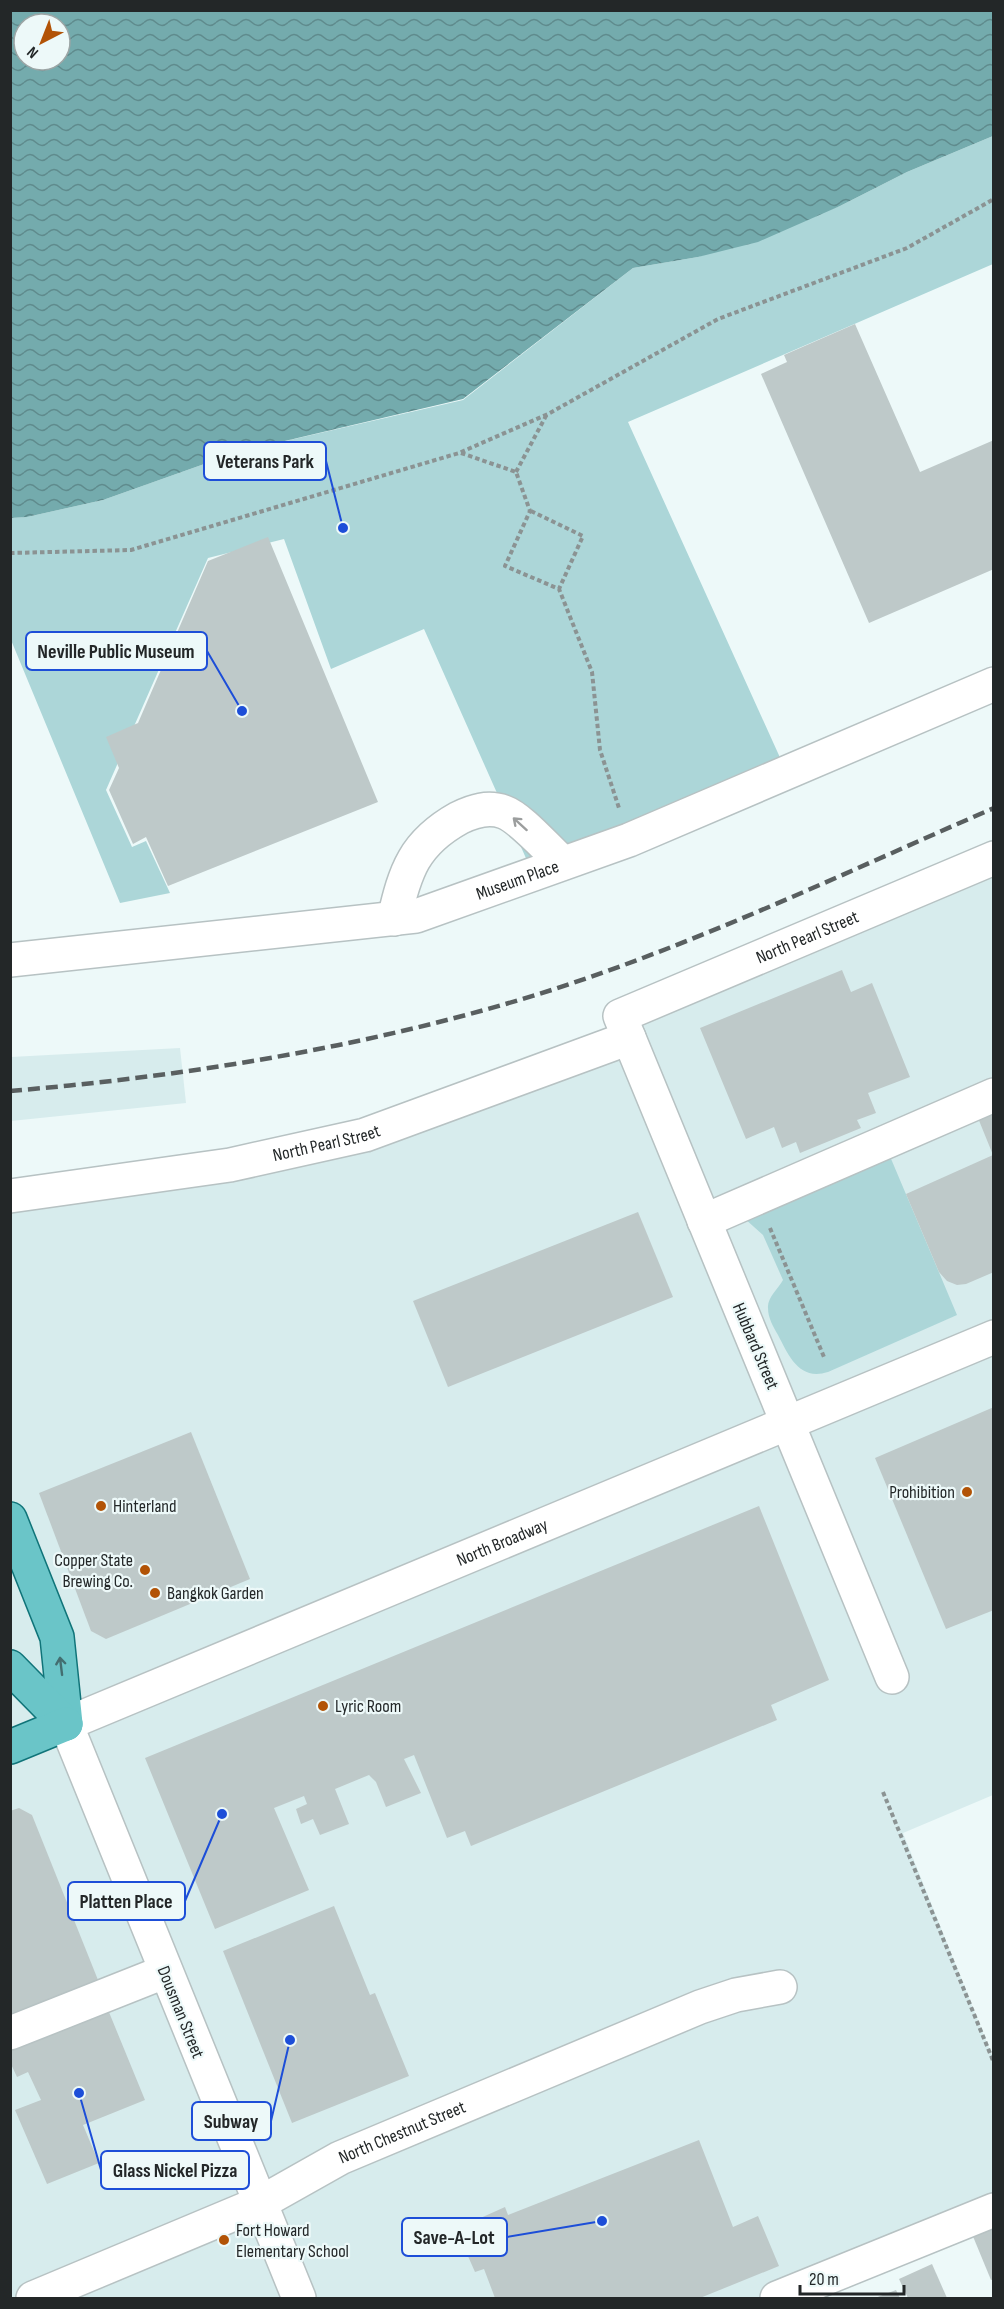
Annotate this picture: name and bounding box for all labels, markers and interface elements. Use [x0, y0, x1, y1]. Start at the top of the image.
north arrow [12, 12, 72, 72]
text: N [23, 42, 42, 62]
callout: Veterans Park [204, 442, 326, 480]
text: Veterans Park [216, 450, 315, 474]
callout: Neville Public Museum [26, 632, 207, 670]
text: Neville Public Museum [37, 640, 195, 664]
one-way arrow [512, 817, 527, 831]
street label: Museum Place [473, 856, 562, 905]
street label: North Pearl Street [753, 906, 862, 968]
street label: North Pearl Street [271, 1120, 384, 1166]
street label: Hubbard Street [728, 1300, 783, 1393]
place label: Prohibition [889, 1482, 955, 1503]
marker: Prohibition [960, 1485, 974, 1499]
place label: Hinterland [113, 1496, 177, 1517]
marker: Hinterland [94, 1499, 108, 1513]
street label: North Broadway [454, 1514, 551, 1571]
place label: Copper State Brewing Co. [54, 1550, 133, 1592]
marker: Copper State Brewing Co. [138, 1563, 152, 1577]
place label: Bangkok Garden [167, 1583, 264, 1604]
marker: Bangkok Garden [148, 1586, 162, 1600]
one-way arrow [55, 1657, 66, 1676]
place label: Lyric Room [335, 1696, 401, 1717]
marker: Lyric Room [316, 1699, 330, 1713]
callout: Platten Place [68, 1882, 185, 1920]
text: Platten Place [79, 1890, 173, 1914]
street label: Dousman Street [153, 1963, 209, 2062]
street label: North Chestnut Street [336, 2096, 469, 2168]
callout: Subway [192, 2102, 271, 2140]
text: Subway [204, 2110, 259, 2134]
callout: Glass Nickel Pizza [101, 2151, 249, 2189]
text: Glass Nickel Pizza [113, 2159, 237, 2183]
callout: Save-A-Lot [402, 2218, 507, 2256]
place label: Fort Howard Elementary School [236, 2220, 349, 2262]
text: Save-A-Lot [413, 2226, 495, 2250]
marker: Fort Howard Elementary School [217, 2233, 231, 2247]
scale bar [800, 2258, 904, 2296]
text: 20 m [809, 2269, 839, 2290]

